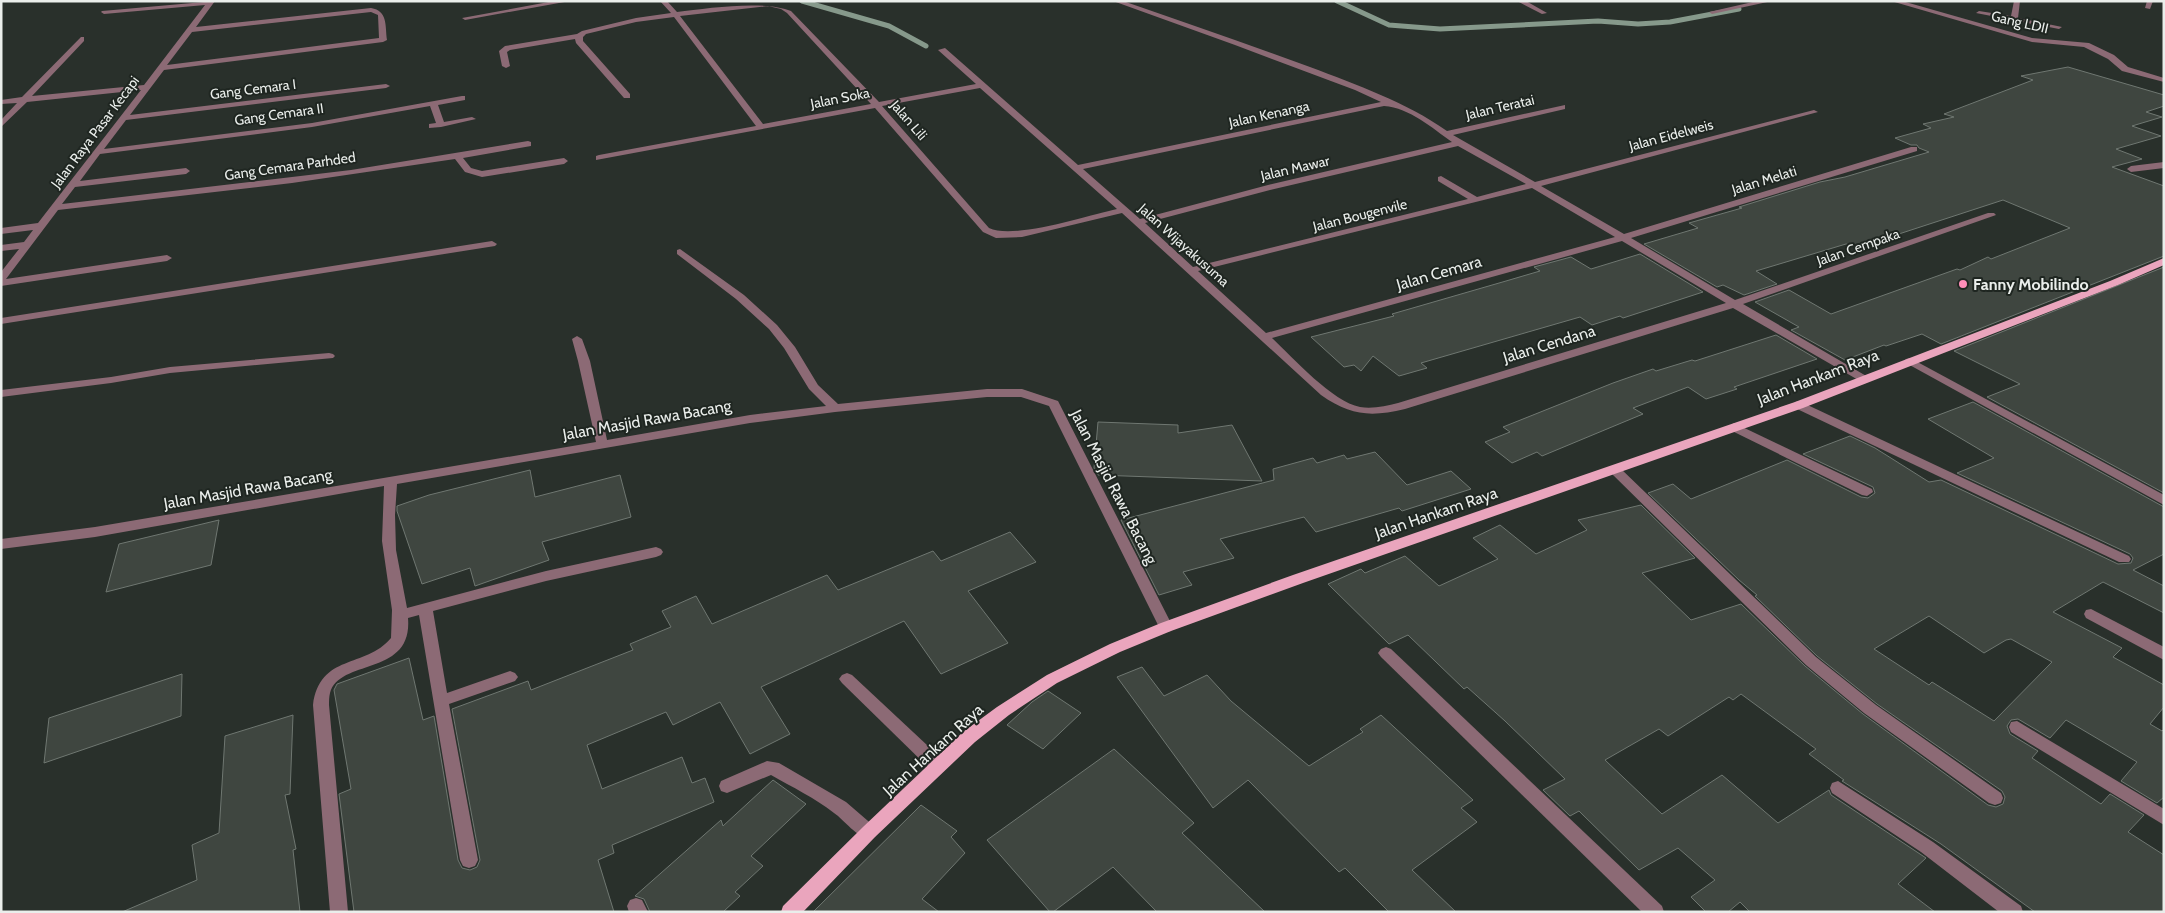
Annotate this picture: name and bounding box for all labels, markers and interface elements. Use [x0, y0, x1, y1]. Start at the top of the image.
street label: Gang LDII [1990, 7, 2050, 37]
street label: Jalan Raya Pasar Kecapi [46, 72, 143, 192]
street label: Gang Cemara I [209, 75, 297, 103]
street label: Jalan Soka [808, 83, 871, 113]
street label: Jalan Teratai [1463, 90, 1536, 124]
street label: Jalan Lili [886, 95, 931, 144]
street label: Jalan Kenanga [1226, 97, 1311, 132]
street label: Gang Cemara II [233, 99, 325, 129]
street label: Jalan Eidelweis [1626, 115, 1715, 155]
street label: Gang Cemara Parhded [223, 148, 357, 184]
street label: Jalan Mawar [1258, 151, 1332, 185]
street label: Jalan Melati [1728, 162, 1799, 199]
street label: Jalan Bougenvile [1310, 195, 1409, 236]
street label: Jalan Wijayakusuma [1134, 199, 1233, 291]
street label: Jalan Cempaka [1813, 224, 1902, 270]
street label: Jalan Cemara [1393, 252, 1484, 295]
place label: Fanny Mobilindo [1973, 275, 2089, 294]
marker: Fanny Mobilindo [1957, 278, 1969, 290]
street label: Jalan Cendana [1500, 321, 1598, 367]
street label: Jalan Hankam Raya [1754, 345, 1882, 409]
street label: Jalan Masjid Rawa Bacang [560, 396, 734, 444]
street label: Jalan Masjid Rawa Bacang [1066, 406, 1162, 568]
street label: Jalan Masjid Rawa Bacang [161, 465, 335, 513]
street label: Jalan Hankam Raya [1371, 483, 1500, 543]
street label: Jalan Hankam Raya [878, 700, 987, 801]

